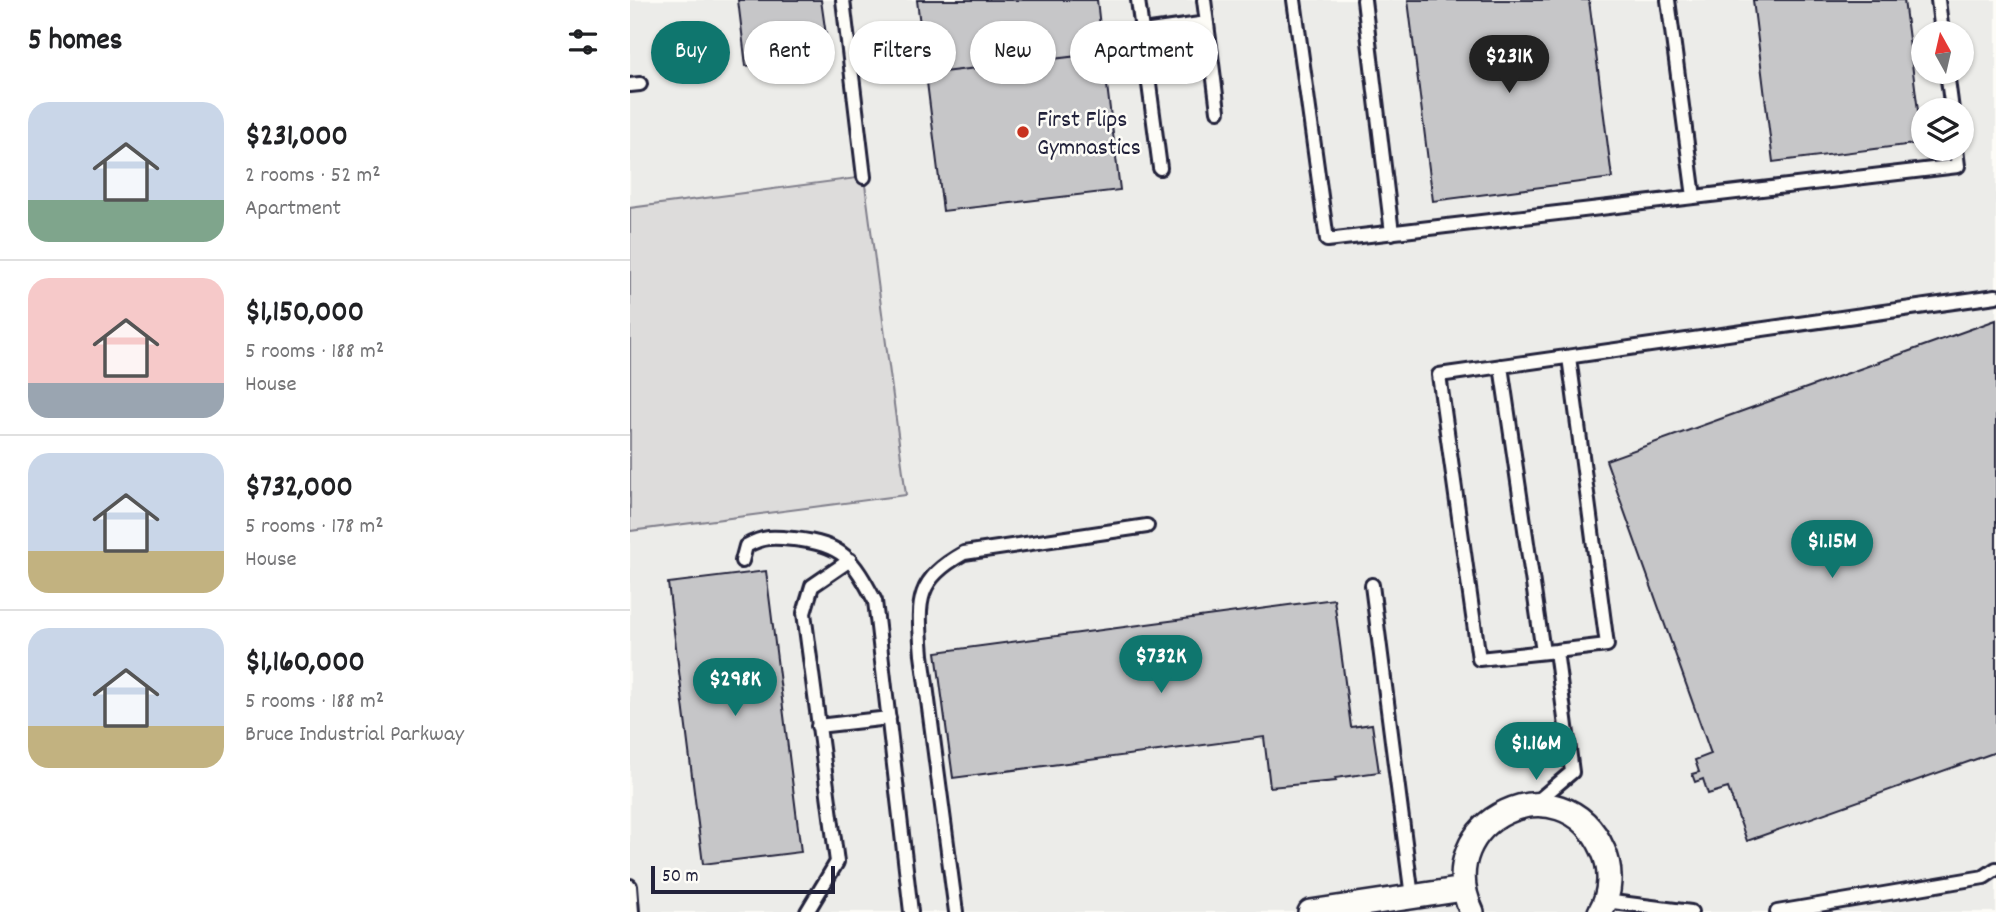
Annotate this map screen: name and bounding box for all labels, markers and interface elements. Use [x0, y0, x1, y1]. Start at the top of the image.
text: 5 homes [28, 21, 122, 64]
chip: Buy [651, 21, 730, 84]
chip: Rent [744, 21, 835, 84]
chip: Filters [849, 21, 956, 84]
chip: New [970, 21, 1056, 84]
chip: Apartment [1070, 21, 1218, 84]
north arrow [1911, 21, 1974, 84]
map controls [1911, 21, 1974, 161]
icon: filters [564, 23, 602, 61]
pin: $231K [1460, 36, 1558, 95]
text: $231K [1485, 41, 1533, 74]
button: layers [1911, 98, 1974, 161]
place label: First Flips Gymnastics [1037, 104, 1141, 166]
text: $231,000 [245, 117, 348, 160]
marker: First Flips Gymnastics [1015, 124, 1031, 140]
icon: home [84, 130, 168, 214]
text: 2 rooms · 52 m² [245, 160, 381, 193]
text: Apartment [245, 193, 341, 226]
text: $1,150,000 [245, 293, 364, 336]
icon: home [84, 306, 168, 390]
text: 5 rooms · 188 m² [245, 336, 384, 369]
text: House [245, 369, 297, 402]
text: $732,000 [245, 468, 353, 511]
icon: home [84, 481, 168, 565]
text: 5 rooms · 178 m² [245, 511, 384, 544]
pin: $1.15M [1775, 520, 1889, 580]
text: $1.15M [1807, 526, 1857, 559]
text: House [245, 544, 297, 577]
pin: $732K [1112, 636, 1210, 695]
text: $732K [1135, 641, 1187, 674]
text: $1,160,000 [245, 643, 365, 686]
icon: home [84, 656, 168, 740]
pin: $298K [686, 658, 784, 718]
text: $298K [709, 664, 761, 697]
text: 5 rooms · 188 m² [245, 686, 384, 719]
text: Bruce Industrial Parkway [245, 719, 464, 752]
pin: $1.16M [1479, 722, 1593, 782]
text: $1.16M [1511, 728, 1561, 761]
scale bar [651, 863, 835, 895]
text: 50 m [662, 864, 699, 891]

